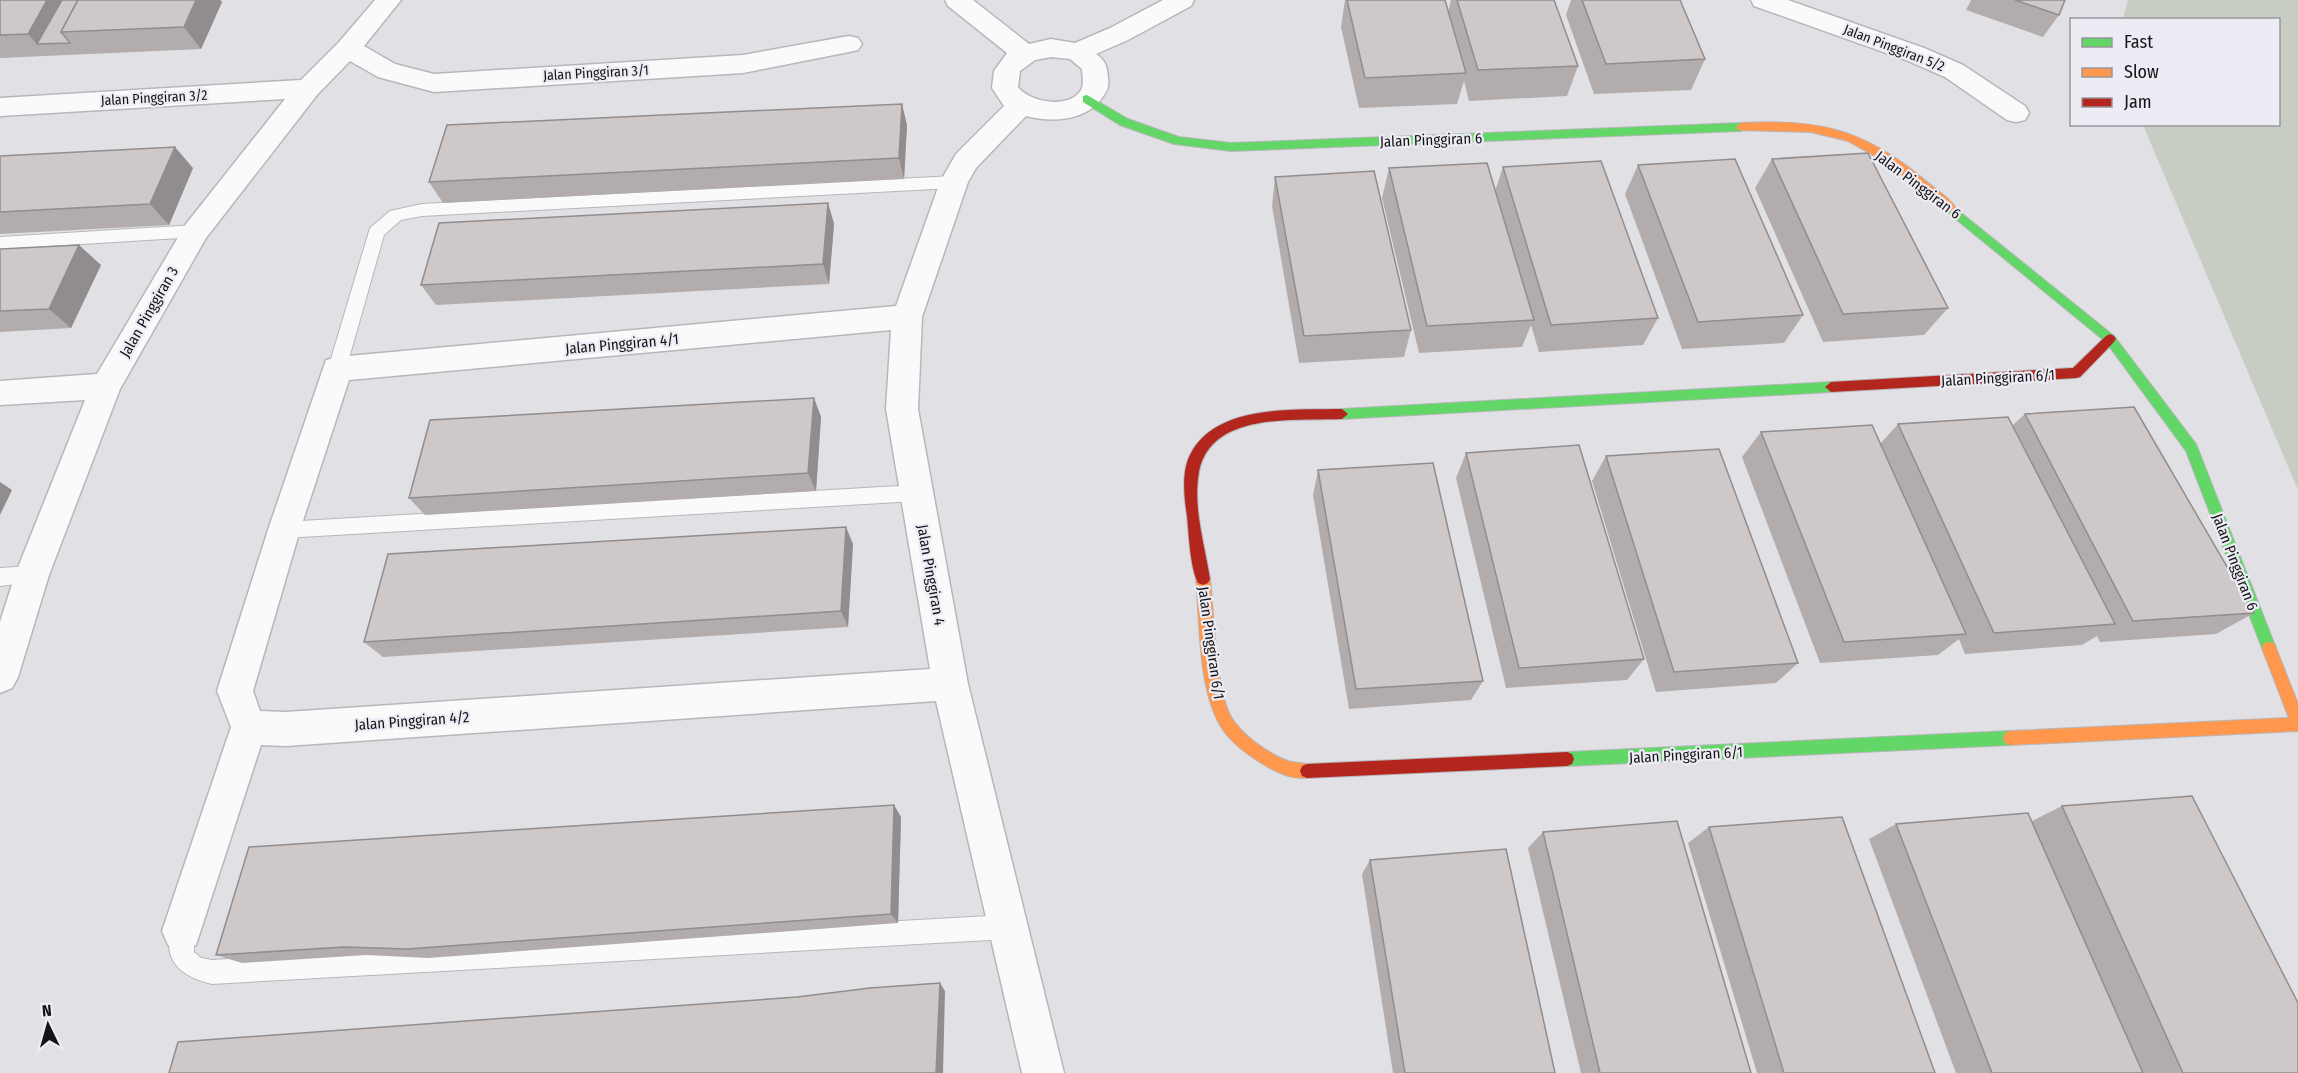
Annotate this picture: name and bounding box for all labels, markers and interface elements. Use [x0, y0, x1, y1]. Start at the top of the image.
legend [2070, 18, 2280, 126]
street label: Jalan Pinggiran 5/2 [1841, 21, 1947, 75]
text: Fast [2124, 31, 2153, 53]
text: Slow [2124, 61, 2159, 83]
street label: Jalan Pinggiran 3/1 [543, 62, 649, 84]
street label: Jalan Pinggiran 3/2 [100, 87, 208, 109]
text: Jam [2124, 91, 2152, 113]
street label: Jalan Pinggiran 6 [1380, 129, 1482, 151]
street label: Jalan Pinggiran 6 [1872, 147, 1964, 223]
street label: Jalan Pinggiran 3 [116, 263, 182, 361]
street label: Jalan Pinggiran 4/1 [565, 330, 679, 358]
street label: Jalan Pinggiran 6/1 [1941, 366, 2055, 390]
street label: Jalan Pinggiran 6 [2208, 511, 2262, 613]
street label: Jalan Pinggiran 4 [913, 523, 949, 627]
street label: Jalan Pinggiran 6/1 [1194, 585, 1228, 701]
street label: Jalan Pinggiran 4/2 [354, 708, 470, 734]
street label: Jalan Pinggiran 6/1 [1629, 743, 1743, 767]
north arrow [18, 995, 78, 1055]
text: N [41, 1001, 52, 1020]

